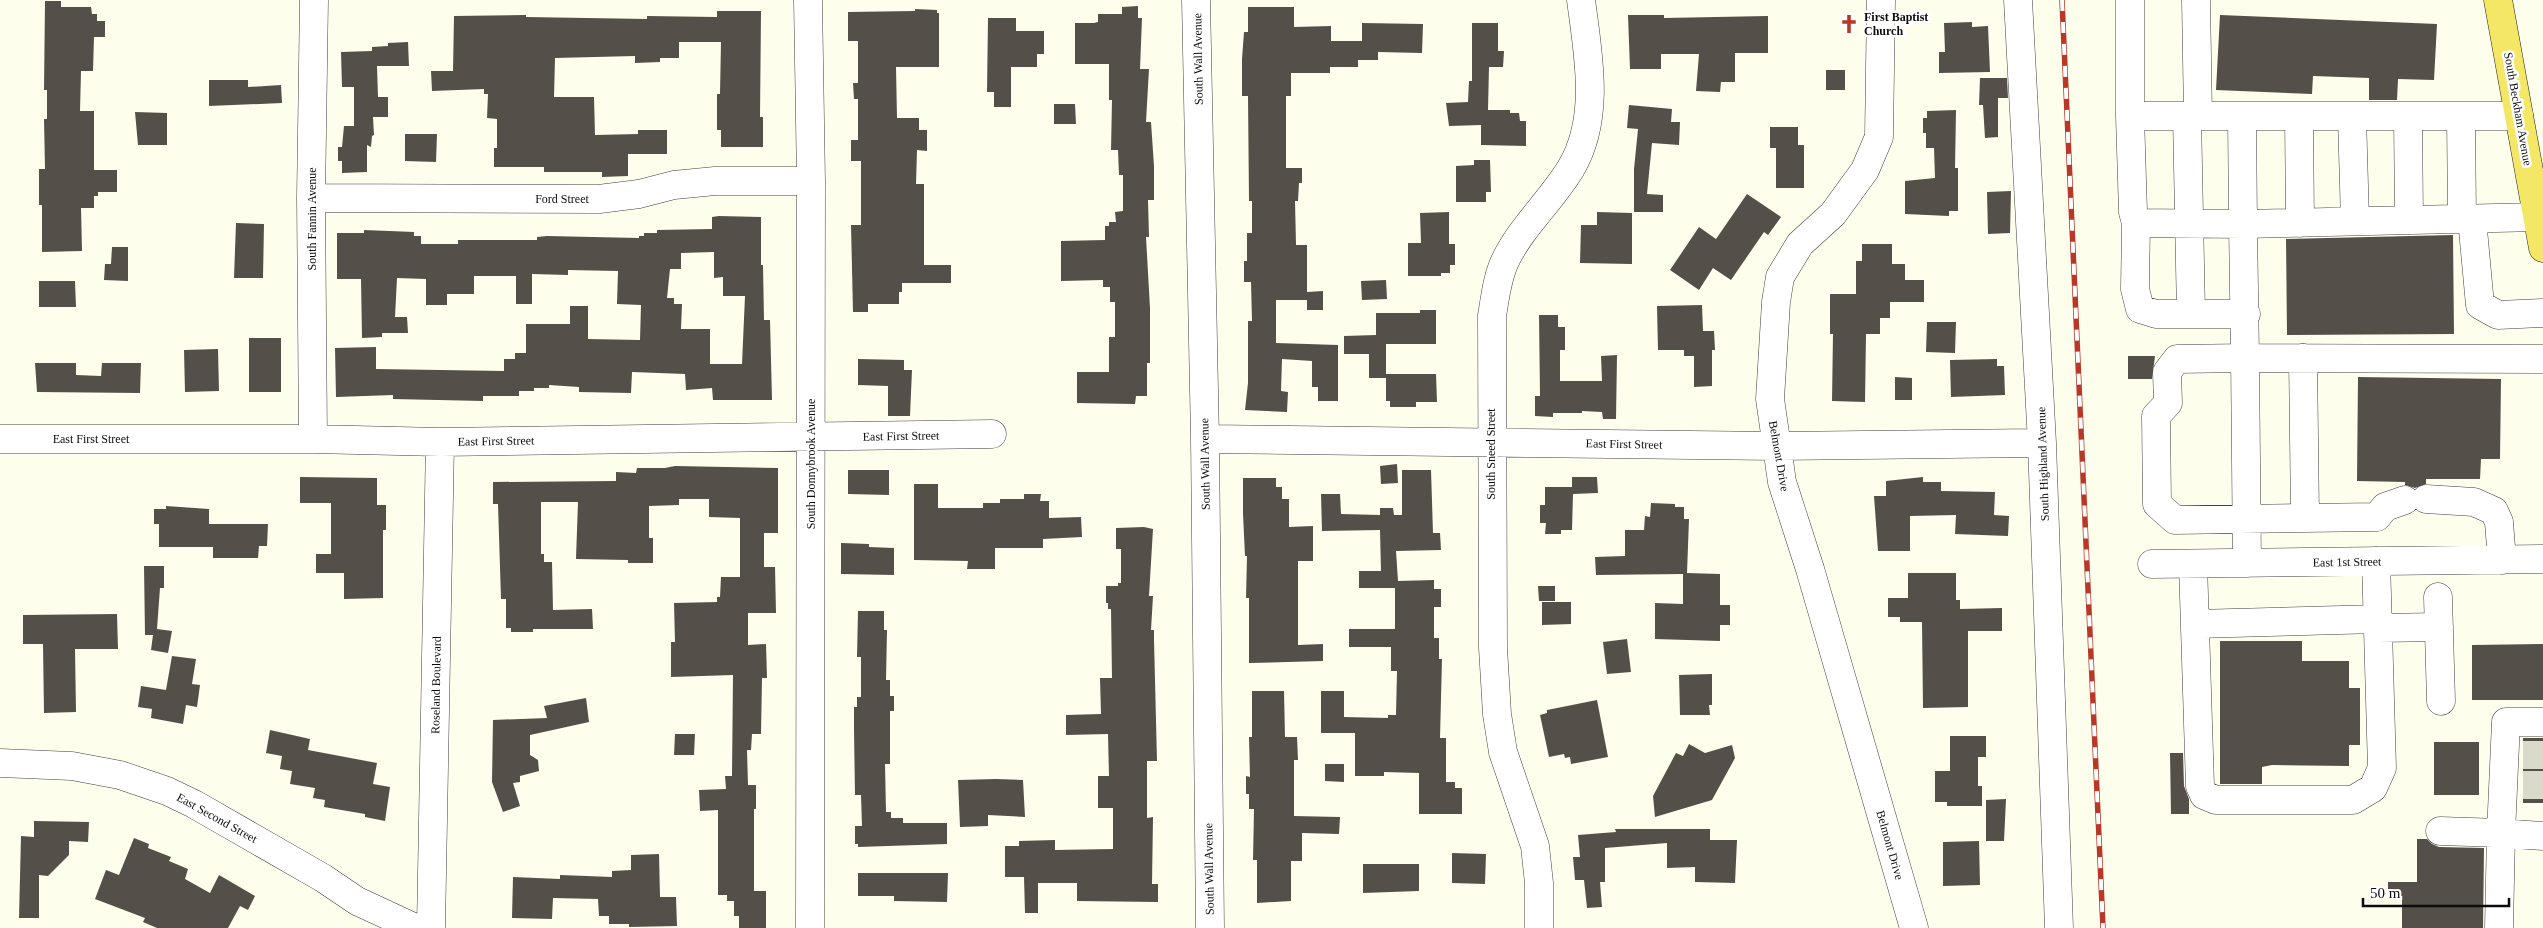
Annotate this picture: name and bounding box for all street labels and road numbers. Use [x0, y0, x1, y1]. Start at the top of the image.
street label: South Wall Avenue [1190, 13, 1206, 105]
street label: South Beckham Avenue [2501, 51, 2535, 167]
street label: South Fannin Avenue [305, 167, 319, 271]
street label: Ford Street [535, 192, 589, 206]
street label: South Donnybrook Avenue [804, 399, 818, 529]
street label: South Highland Avenue [2034, 407, 2052, 521]
street label: South Sneed Street [1484, 408, 1498, 500]
street label: South Wall Avenue [1197, 418, 1213, 510]
street label: Belmont Drive [1766, 420, 1792, 492]
street label: East First Street [863, 428, 940, 444]
street label: East First Street [53, 432, 130, 446]
street label: East First Street [458, 433, 535, 449]
street label: East First Street [1586, 436, 1663, 452]
street label: East 1st Street [2313, 554, 2382, 570]
street label: Roseland Boulevard [428, 636, 444, 734]
street label: East Second Street [174, 790, 260, 846]
street label: Belmont Drive [1873, 809, 1907, 881]
street label: South Wall Avenue [1201, 823, 1217, 915]

